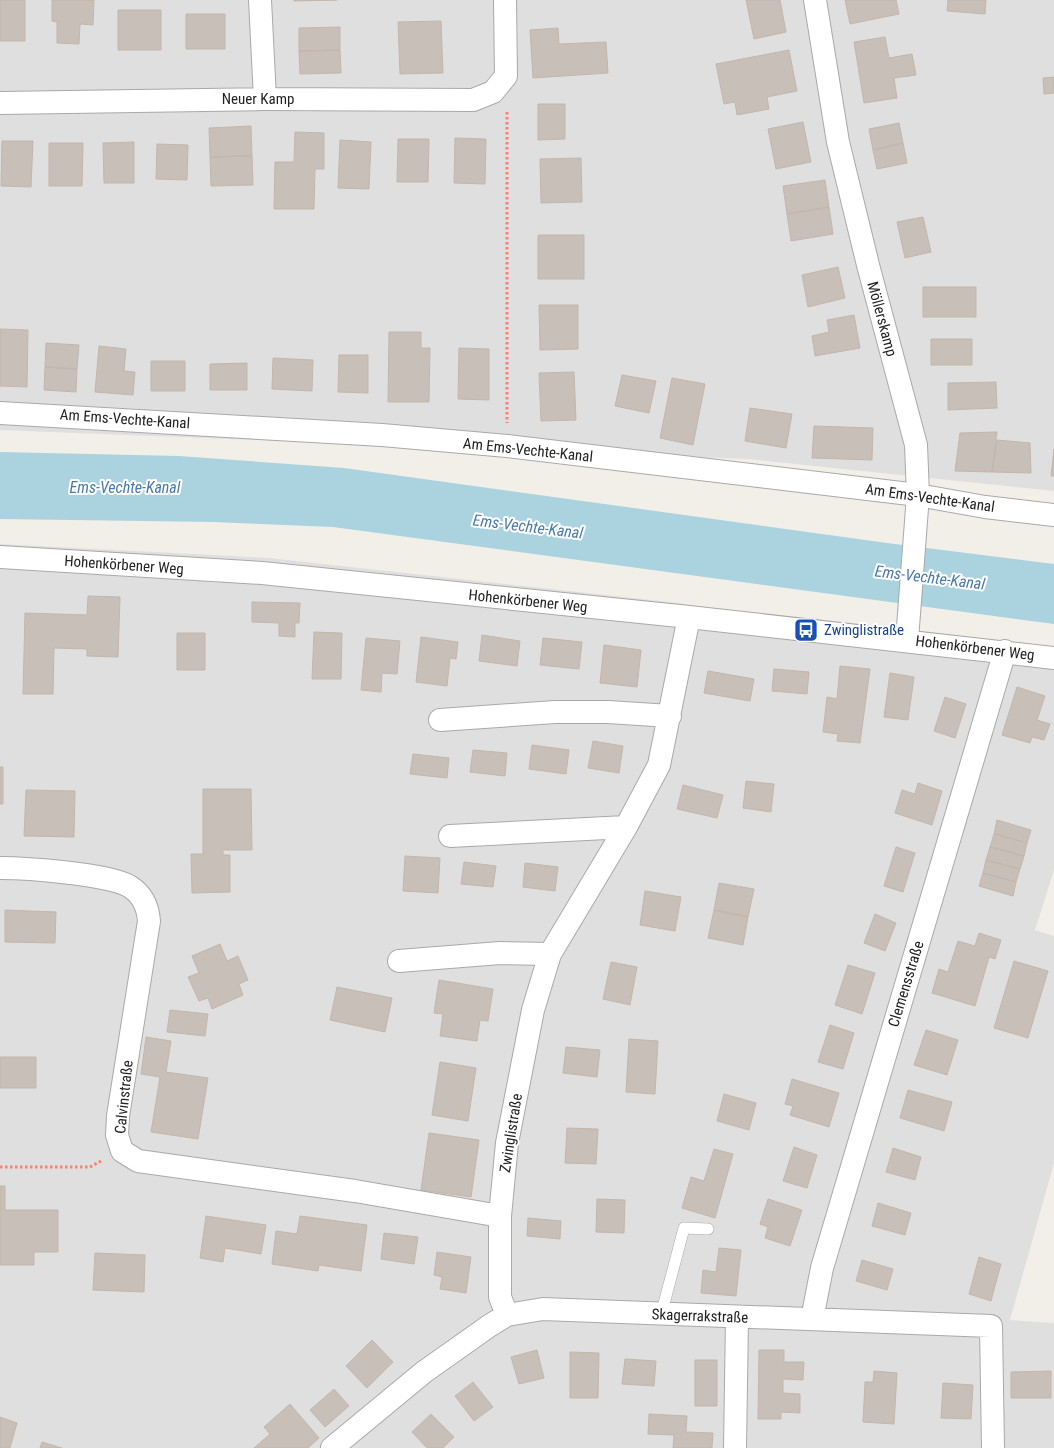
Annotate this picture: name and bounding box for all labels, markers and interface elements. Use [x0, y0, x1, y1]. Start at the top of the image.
street label: Neuer Kamp [222, 90, 294, 108]
street label: Möllerskamp [863, 280, 901, 358]
street label: Am Ems-Vechte-Kanal [59, 405, 191, 433]
street label: Am Ems-Vechte-Kanal [462, 434, 594, 466]
water label: Ems-Vechte-Kanal [70, 478, 181, 497]
street label: Am Ems-Vechte-Kanal [864, 480, 996, 516]
water label: Ems-Vechte-Kanal [472, 510, 584, 543]
street label: Hohenkörbener Weg [64, 552, 184, 578]
water label: Ems-Vechte-Kanal [874, 561, 986, 594]
street label: Hohenkörbener Weg [468, 586, 588, 616]
bus stop icon: Zwinglistraße [793, 617, 819, 643]
place label: Zwinglistraße [824, 621, 904, 639]
street label: Hohenkörbener Weg [915, 632, 1035, 664]
street label: Clemensstraße [884, 939, 928, 1029]
street label: Calvinstraße [111, 1059, 137, 1135]
street label: Zwinglistraße [496, 1092, 526, 1174]
street label: Skagerrakstraße [651, 1305, 749, 1327]

